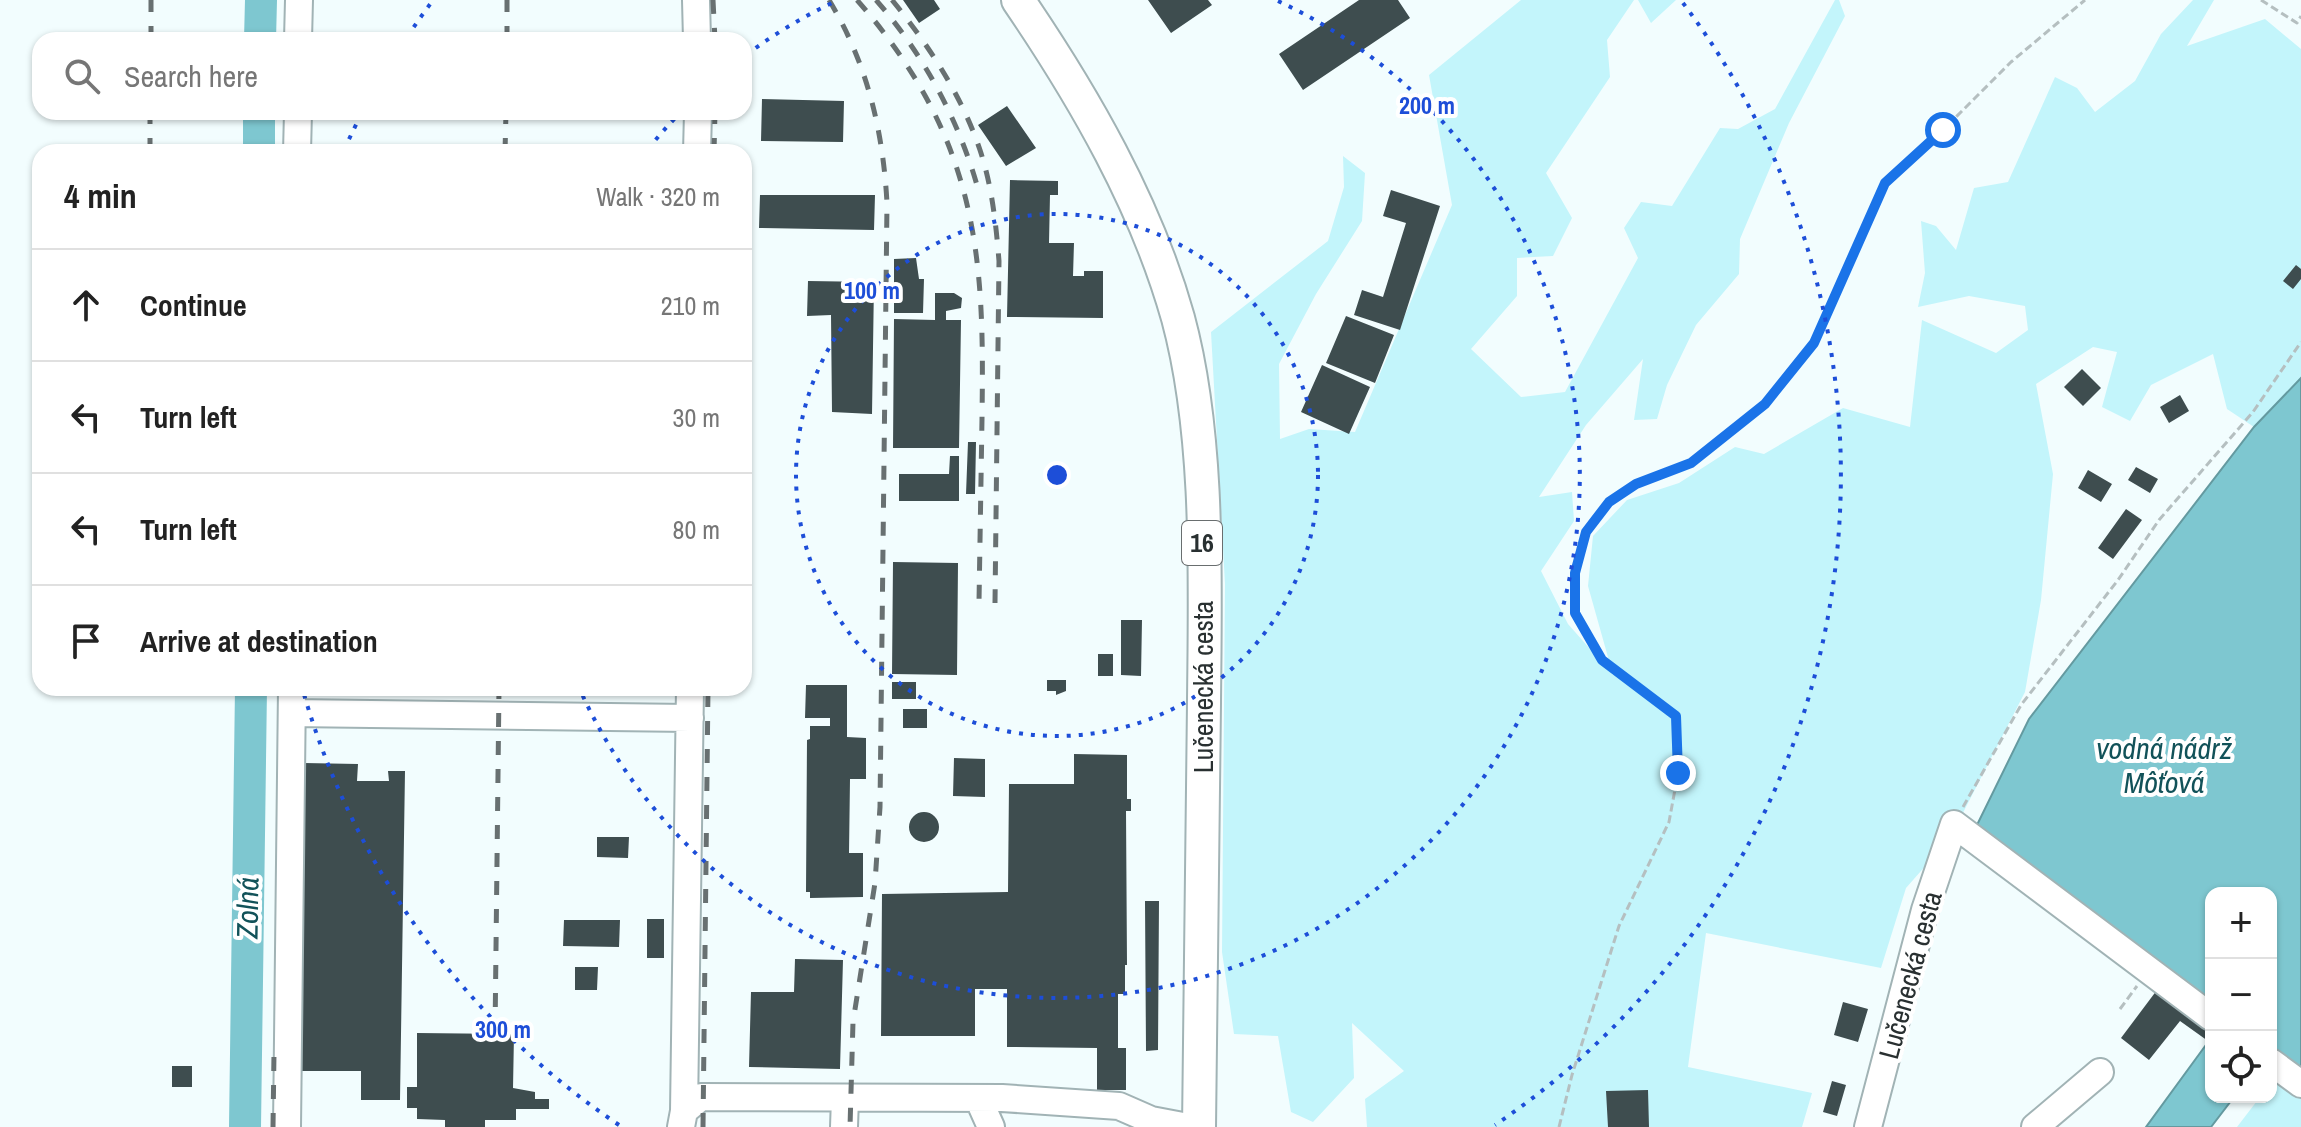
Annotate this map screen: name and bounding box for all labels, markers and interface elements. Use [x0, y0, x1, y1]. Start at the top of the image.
search box [32, 32, 752, 120]
icon: search [60, 54, 104, 98]
text: Search here [124, 56, 258, 96]
text: 200 m [1399, 89, 1455, 121]
route start [1925, 112, 1961, 148]
text: 4 min [64, 173, 137, 219]
text: Walk · 320 m [596, 179, 720, 214]
text: 100 m [844, 274, 900, 306]
icon: ahead [64, 283, 108, 327]
text: Continue [140, 285, 247, 325]
text: 210 m [661, 288, 720, 323]
icon: left [64, 395, 108, 439]
text: Turn left [140, 397, 237, 437]
text: 30 m [673, 400, 720, 435]
centre of rings [1043, 461, 1071, 489]
icon: left [64, 507, 108, 551]
text: Turn left [140, 509, 237, 549]
text: 80 m [673, 512, 720, 547]
road number: 16 [1182, 521, 1222, 565]
street label: Lučenecká cesta [1184, 601, 1222, 773]
icon: arrive [64, 619, 108, 663]
text: Arrive at destination [140, 621, 378, 661]
water label: vodná nádrž Môťová [2096, 728, 2232, 802]
route end [1660, 755, 1696, 791]
water label: Zolná [226, 877, 268, 940]
street label: Lučenecká cesta [1869, 887, 1951, 1063]
map controls [2205, 887, 2277, 1103]
button: + [2205, 887, 2277, 959]
button: − [2205, 959, 2277, 1031]
text: 300 m [475, 1013, 531, 1045]
button: locate [2205, 1031, 2277, 1103]

